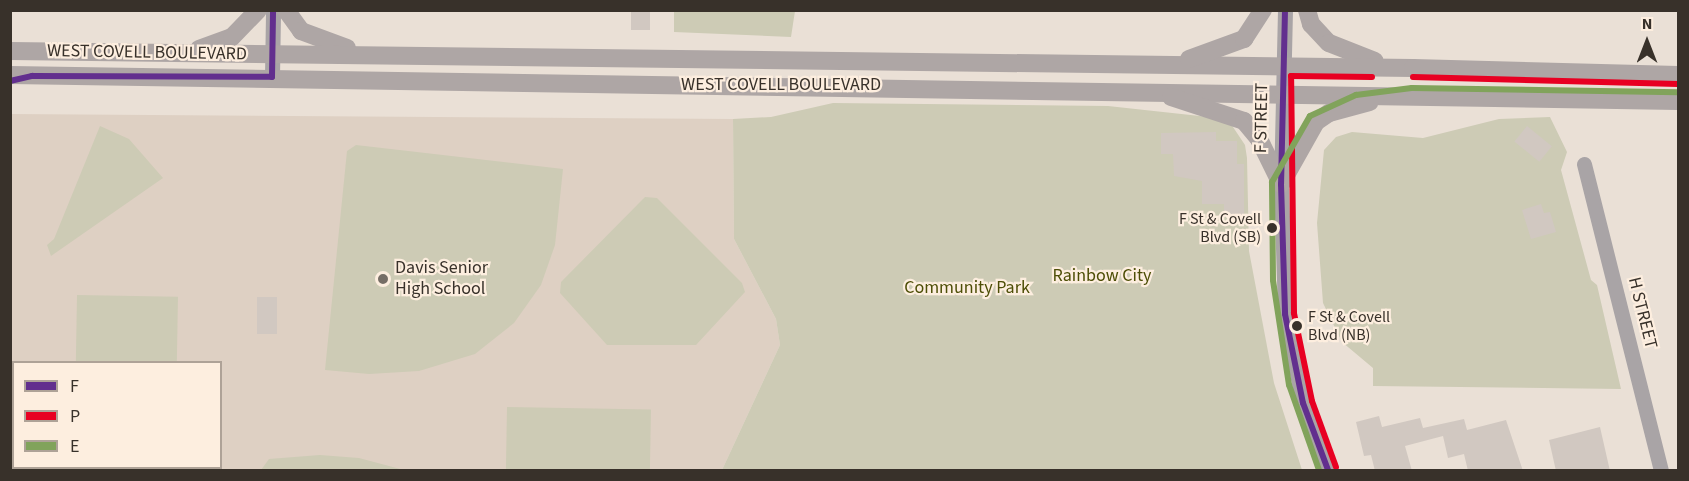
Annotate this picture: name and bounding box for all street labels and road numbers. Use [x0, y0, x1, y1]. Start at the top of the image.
street label: WEST COVELL BOULEVARD [47, 40, 247, 66]
street label: WEST COVELL BOULEVARD [681, 74, 881, 96]
street label: F STREET [1251, 83, 1273, 153]
street label: H STREET [1623, 275, 1661, 351]

